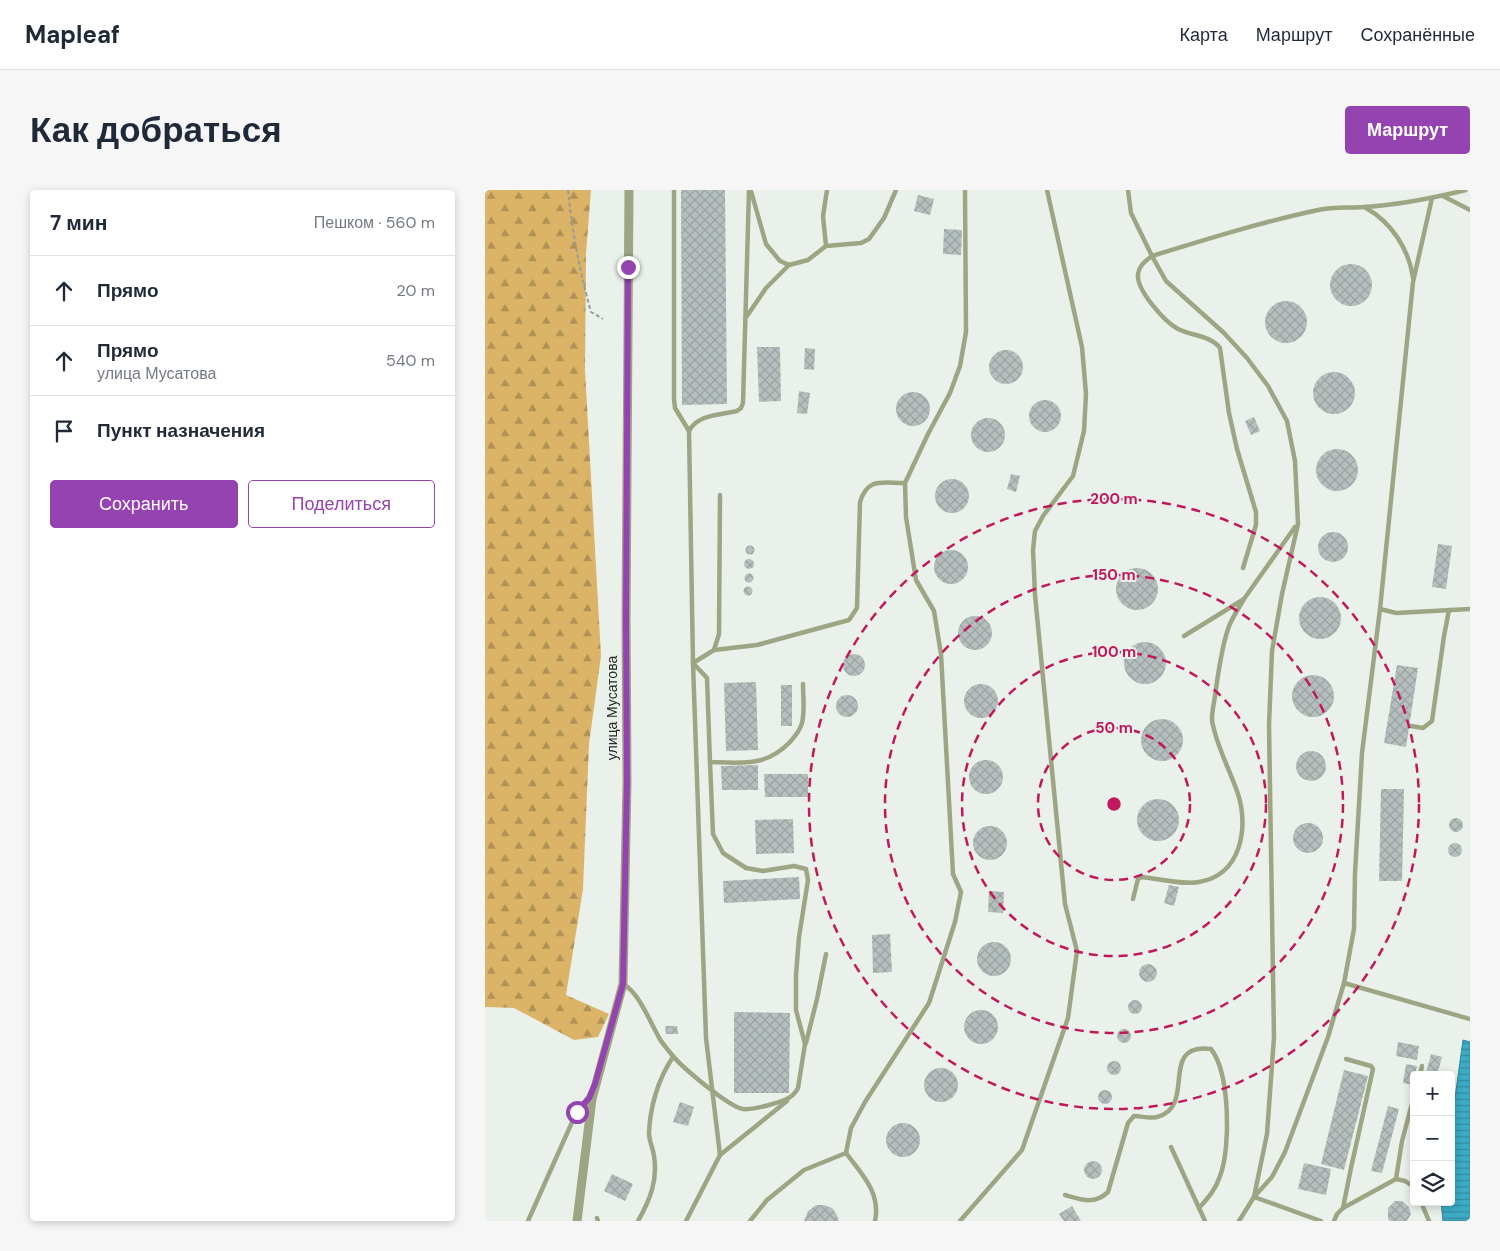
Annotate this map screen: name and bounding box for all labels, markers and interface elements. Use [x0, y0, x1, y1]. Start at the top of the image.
text: Mapleaf [25, 19, 120, 50]
text: Карта [1180, 23, 1228, 47]
text: Маршрут [1256, 23, 1332, 47]
text: Сохранённые [1360, 23, 1475, 47]
button: Маршрут [1345, 106, 1470, 154]
text: Как добраться [30, 107, 282, 153]
text: 7 мин [50, 209, 107, 237]
text: Пешком · 560 m [314, 212, 435, 233]
route end [617, 256, 640, 279]
icon: ahead [50, 277, 78, 305]
text: Прямо [97, 278, 159, 303]
text: 20 m [396, 280, 435, 301]
text: Прямо [97, 338, 159, 363]
icon: ahead [50, 347, 78, 375]
text: 540 m [386, 350, 435, 371]
text: улица Мусатова [97, 363, 216, 384]
icon: arrive [50, 417, 78, 445]
text: Пункт назначения [97, 418, 265, 443]
button: Сохранить [50, 480, 238, 528]
button: Поделиться [248, 480, 435, 528]
text: 200 m [1090, 489, 1138, 509]
text: 150 m [1093, 565, 1136, 585]
text: 100 m [1092, 642, 1136, 662]
street label: улица Мусатова [603, 656, 621, 760]
text: 50 m [1095, 718, 1133, 738]
centre of rings [1105, 795, 1123, 813]
map controls [1410, 1071, 1455, 1206]
button: + [1410, 1071, 1455, 1116]
route start [566, 1101, 589, 1124]
button: − [1410, 1116, 1455, 1161]
button: layers [1410, 1161, 1455, 1206]

